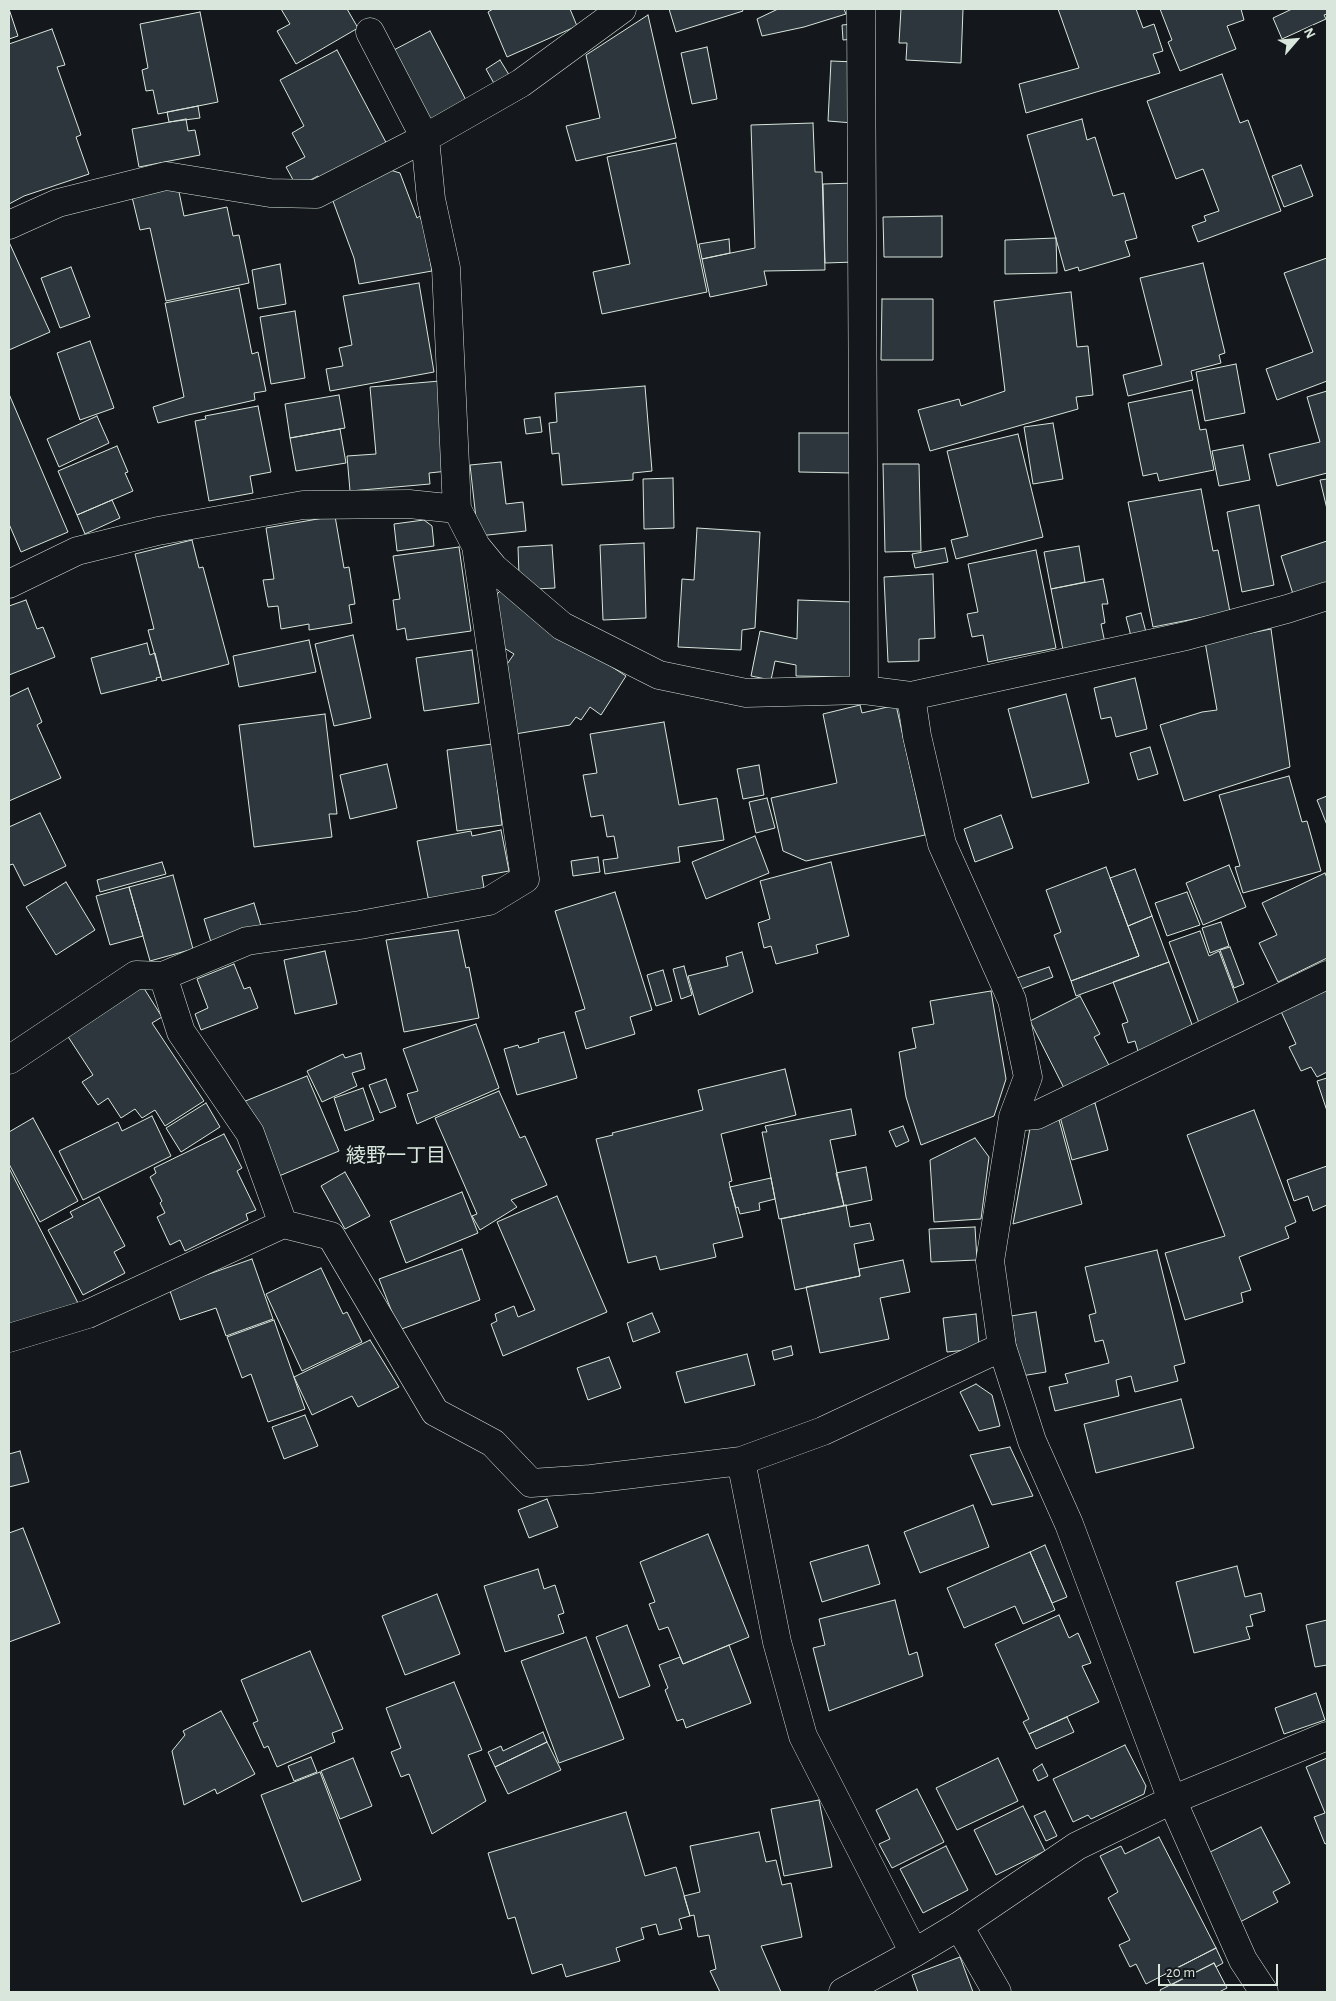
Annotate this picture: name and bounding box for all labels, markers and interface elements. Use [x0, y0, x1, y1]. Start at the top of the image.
north arrow [1271, 15, 1321, 65]
text: N [1301, 26, 1318, 41]
district label: 綾野一丁目 [346, 1144, 446, 1168]
scale bar [1161, 1954, 1281, 1986]
text: 20 m [1166, 1965, 1195, 1980]

